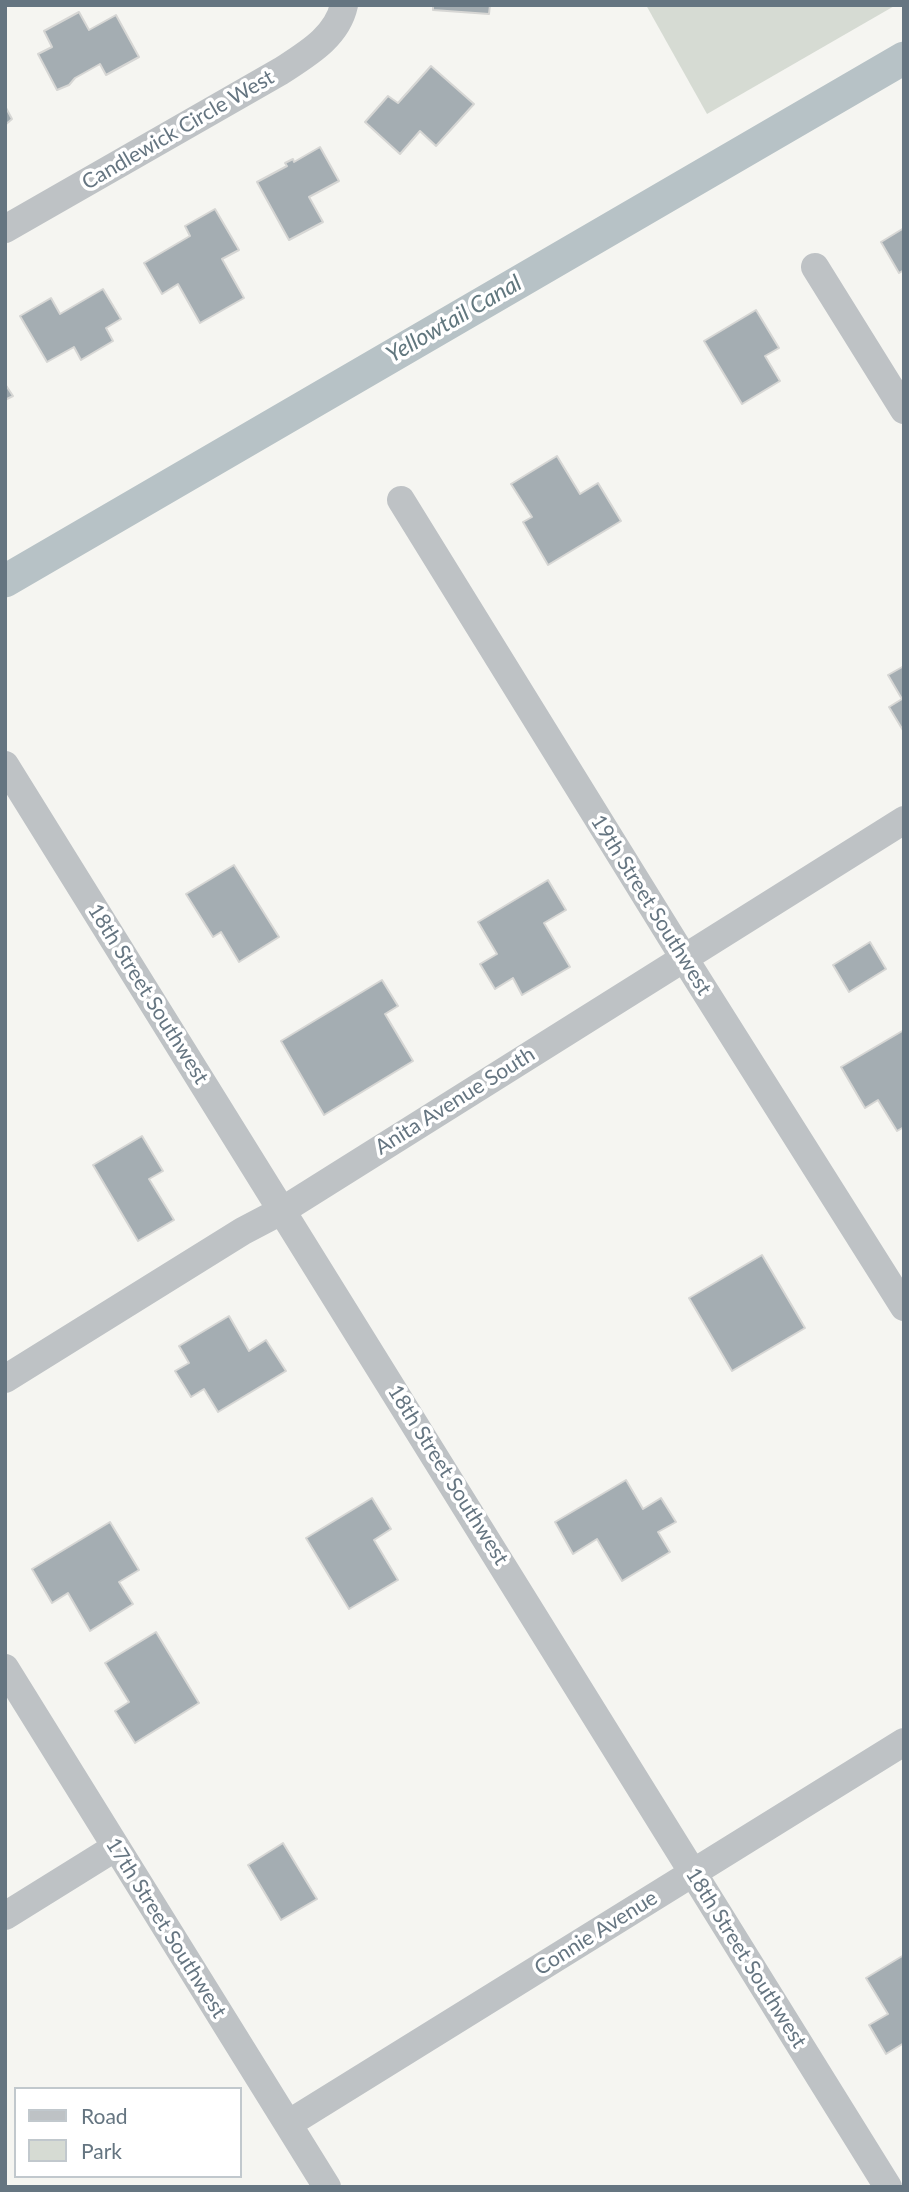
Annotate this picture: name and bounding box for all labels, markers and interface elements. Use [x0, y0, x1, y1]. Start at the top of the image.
street label: Candlewick Circle West [78, 65, 278, 195]
water label: Yellowtail Canal [382, 269, 526, 369]
street label: 19th Street Southwest [585, 810, 717, 1000]
street label: 18th Street Southwest [82, 899, 214, 1089]
street label: Anita Avenue South [371, 1042, 539, 1160]
street label: 18th Street Southwest [382, 1380, 514, 1570]
street label: 17th Street Southwest [100, 1833, 232, 2023]
street label: 18th Street Southwest [680, 1863, 812, 2053]
street label: Connie Avenue [530, 1885, 662, 1981]
legend [14, 2087, 242, 2178]
text: Road [81, 2103, 128, 2128]
text: Park [81, 2138, 122, 2163]

